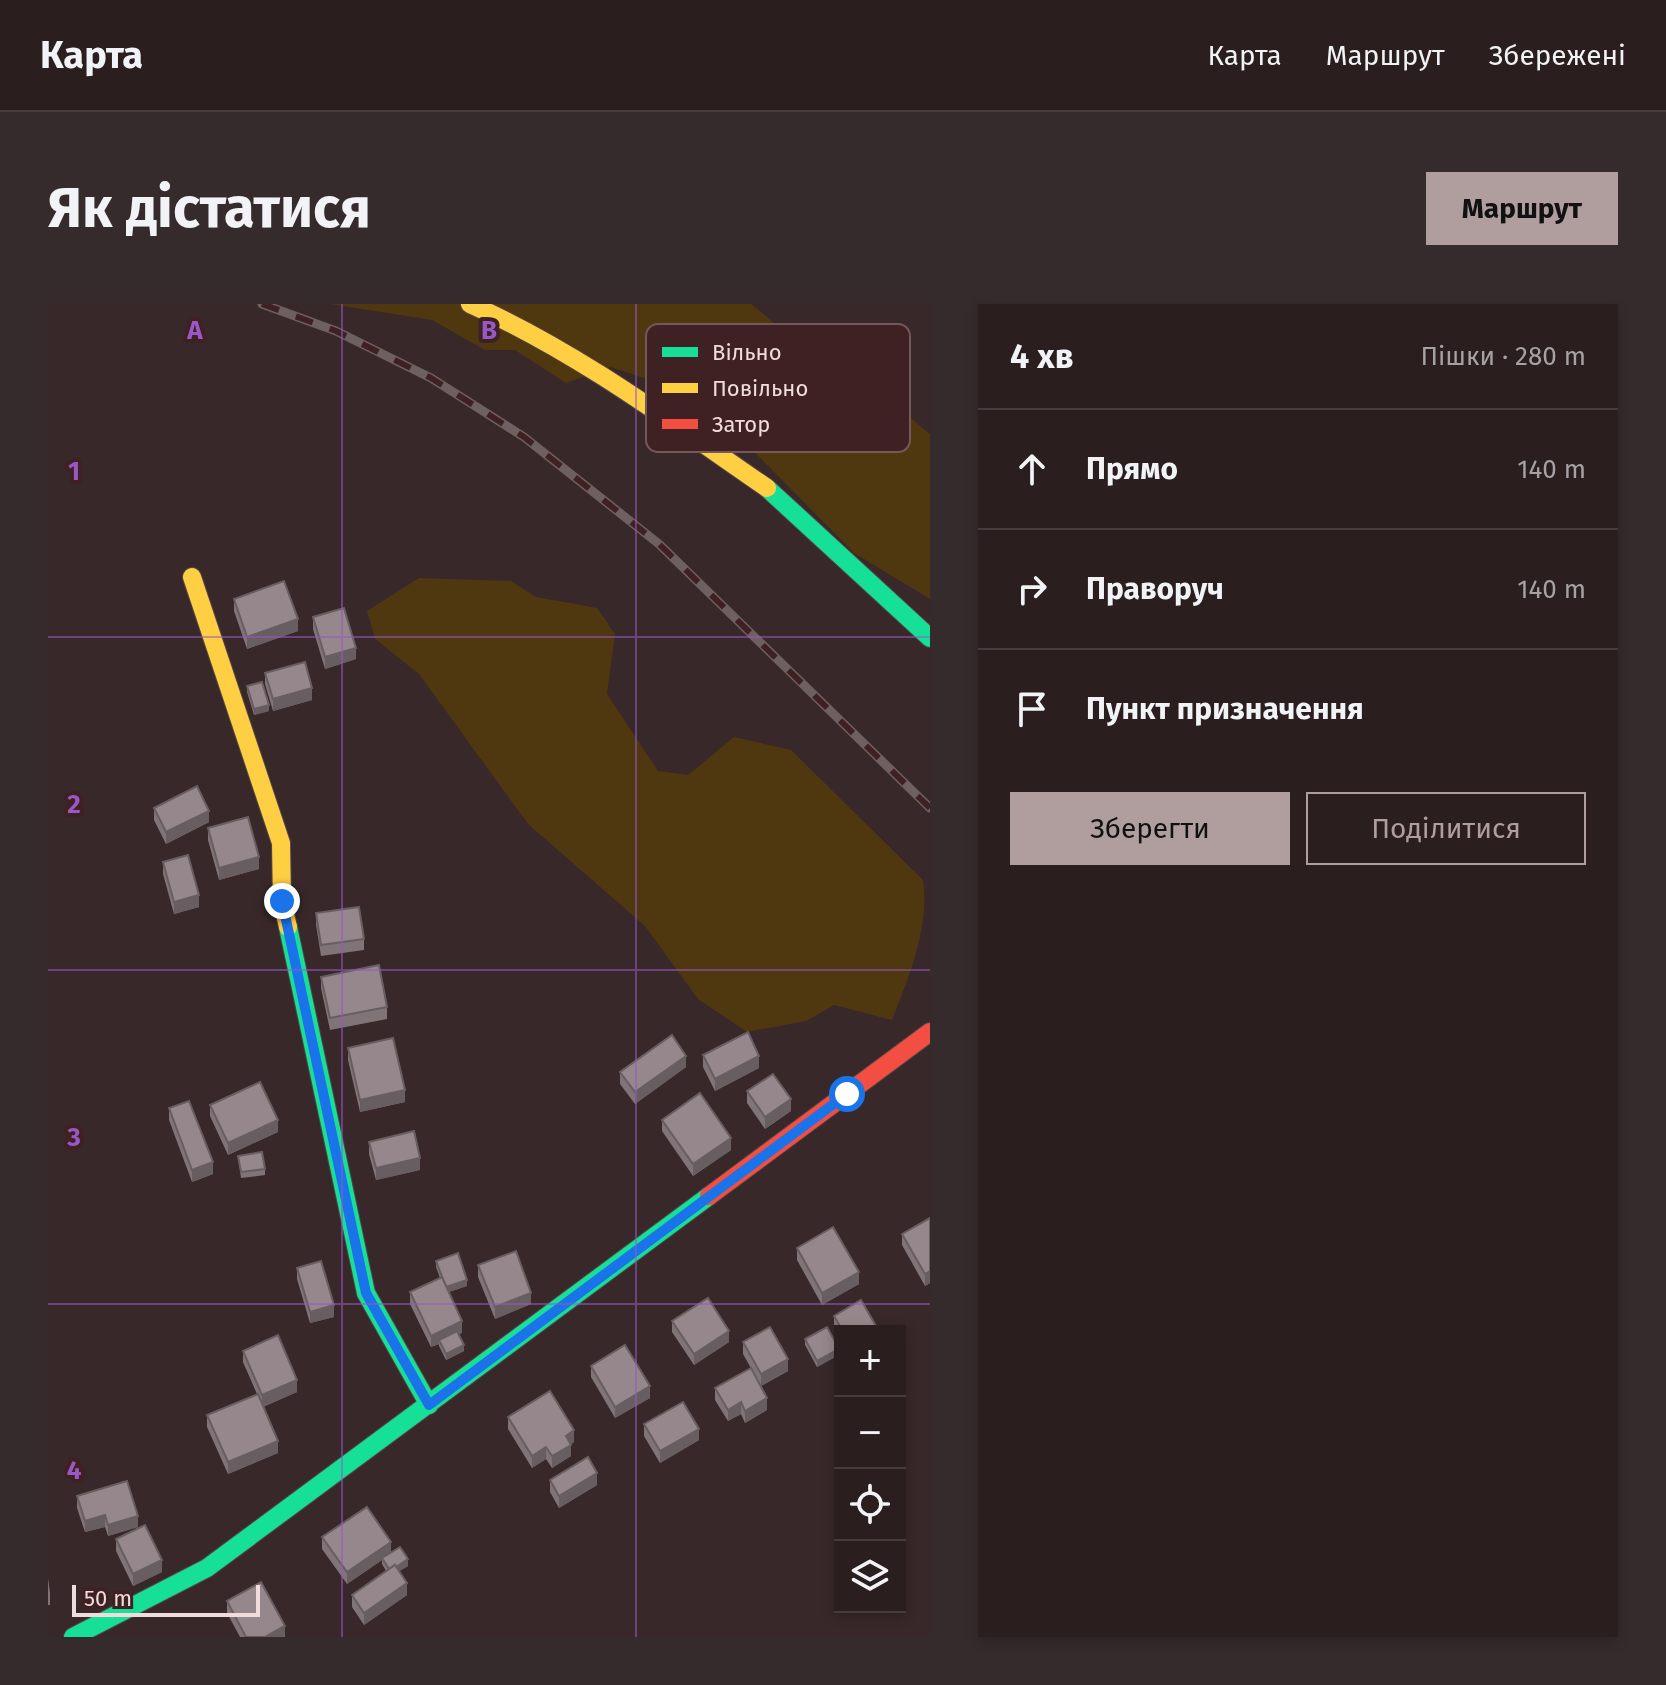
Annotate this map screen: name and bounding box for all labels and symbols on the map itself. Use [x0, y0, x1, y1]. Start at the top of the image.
text: A [186, 315, 203, 346]
text: B [481, 315, 497, 346]
legend [646, 324, 910, 452]
text: Вільно [712, 339, 782, 366]
text: Повільно [712, 375, 808, 402]
text: Затор [712, 411, 770, 438]
text: 1 [68, 456, 80, 487]
text: 2 [67, 789, 81, 820]
route end [264, 883, 300, 919]
route start [829, 1076, 865, 1112]
text: 3 [66, 1122, 81, 1153]
text: 4 [67, 1455, 82, 1486]
scale bar [72, 1581, 260, 1617]

